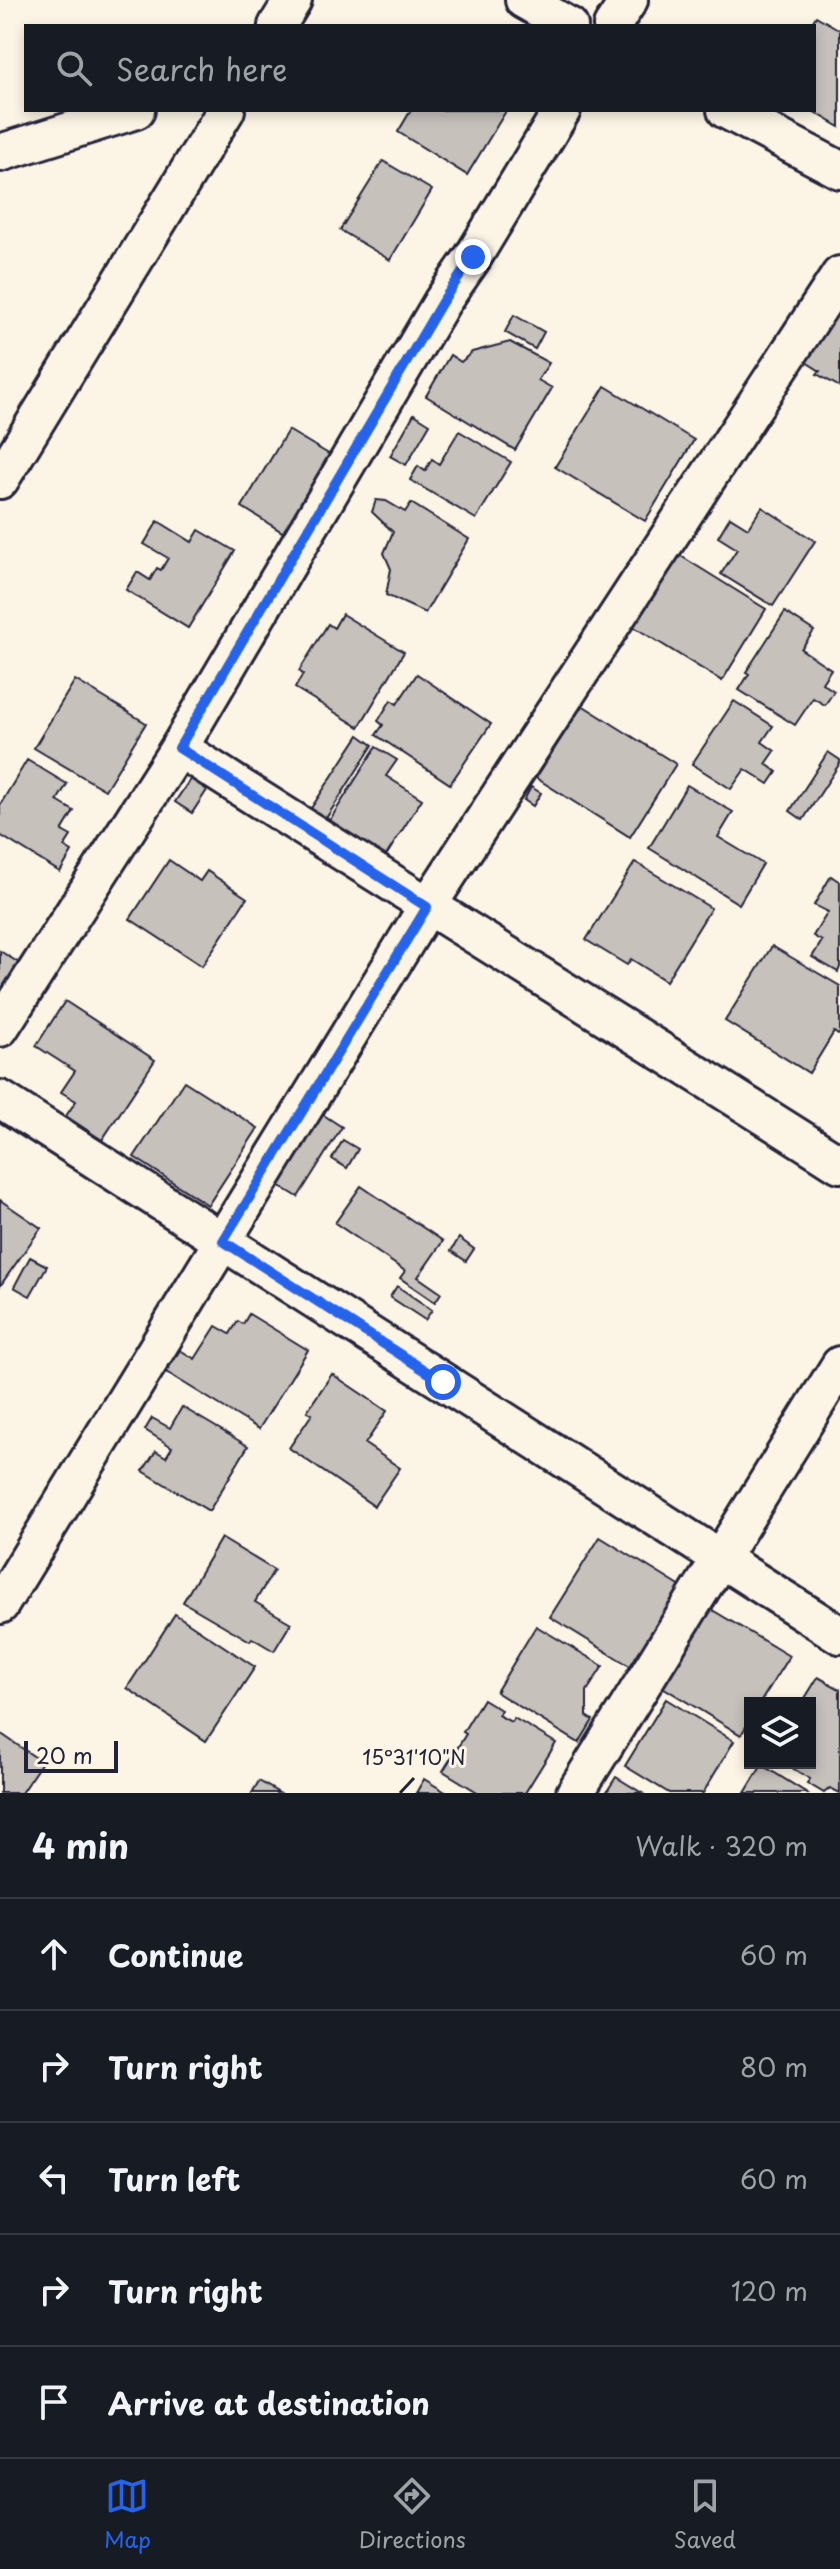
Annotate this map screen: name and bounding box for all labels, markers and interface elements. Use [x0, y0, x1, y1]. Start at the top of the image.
search box [24, 24, 816, 112]
icon: search [52, 46, 96, 90]
text: Search here [116, 46, 288, 91]
route end [455, 239, 491, 275]
route start [425, 1364, 461, 1400]
map controls [744, 1697, 816, 1769]
button: layers [744, 1697, 816, 1769]
scale bar [24, 1737, 118, 1773]
text: 20 m [36, 1738, 93, 1771]
text: 15°31'10"N [362, 1742, 466, 1772]
text: 4 min [32, 1819, 129, 1871]
text: Walk · 320 m [635, 1826, 808, 1865]
icon: ahead [32, 1932, 76, 1976]
text: Continue [108, 1932, 243, 1977]
text: 60 m [740, 1935, 808, 1974]
icon: right [32, 2044, 76, 2088]
text: Turn right [108, 2044, 263, 2089]
text: 80 m [740, 2047, 808, 2086]
icon: left [32, 2156, 76, 2200]
text: Turn left [108, 2156, 240, 2201]
text: 60 m [740, 2159, 808, 2198]
icon: right [32, 2268, 76, 2312]
text: Turn right [108, 2268, 263, 2313]
text: 120 m [731, 2271, 808, 2310]
icon: arrive [32, 2380, 76, 2424]
text: Arrive at destination [108, 2380, 430, 2425]
tab: Map [104, 2474, 151, 2555]
tab: Directions [359, 2474, 466, 2555]
tab: Saved [674, 2474, 736, 2555]

